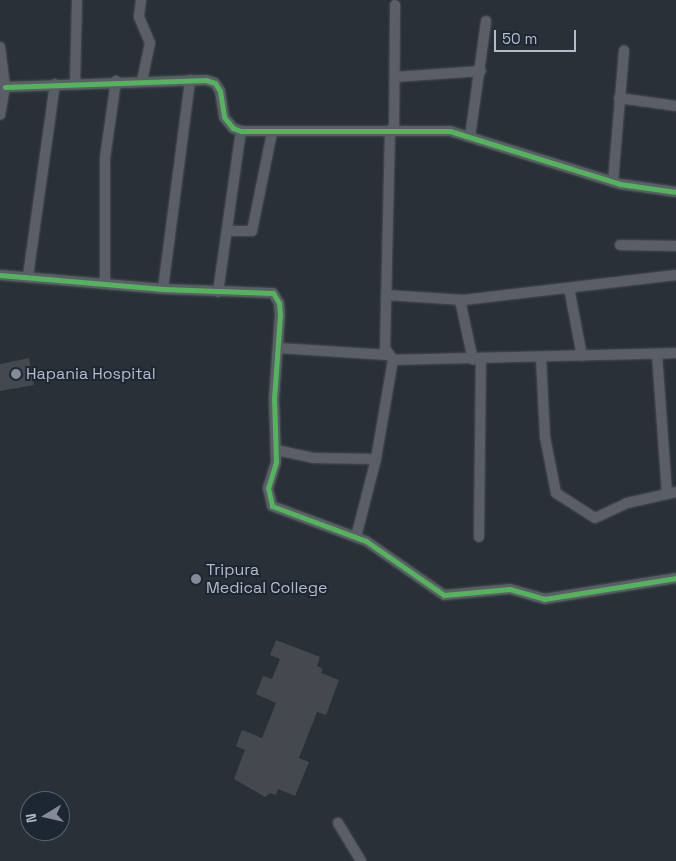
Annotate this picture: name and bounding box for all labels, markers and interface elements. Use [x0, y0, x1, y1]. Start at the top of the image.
scale bar [496, 20, 578, 52]
text: 50 m [502, 29, 537, 48]
place label: Hapania Hospital [26, 364, 156, 384]
marker: Hapania Hospital [10, 368, 22, 380]
place label: Tripura Medical College [206, 560, 328, 598]
marker: Tripura Medical College [190, 573, 202, 585]
north arrow [20, 791, 70, 841]
text: N [22, 812, 41, 824]

